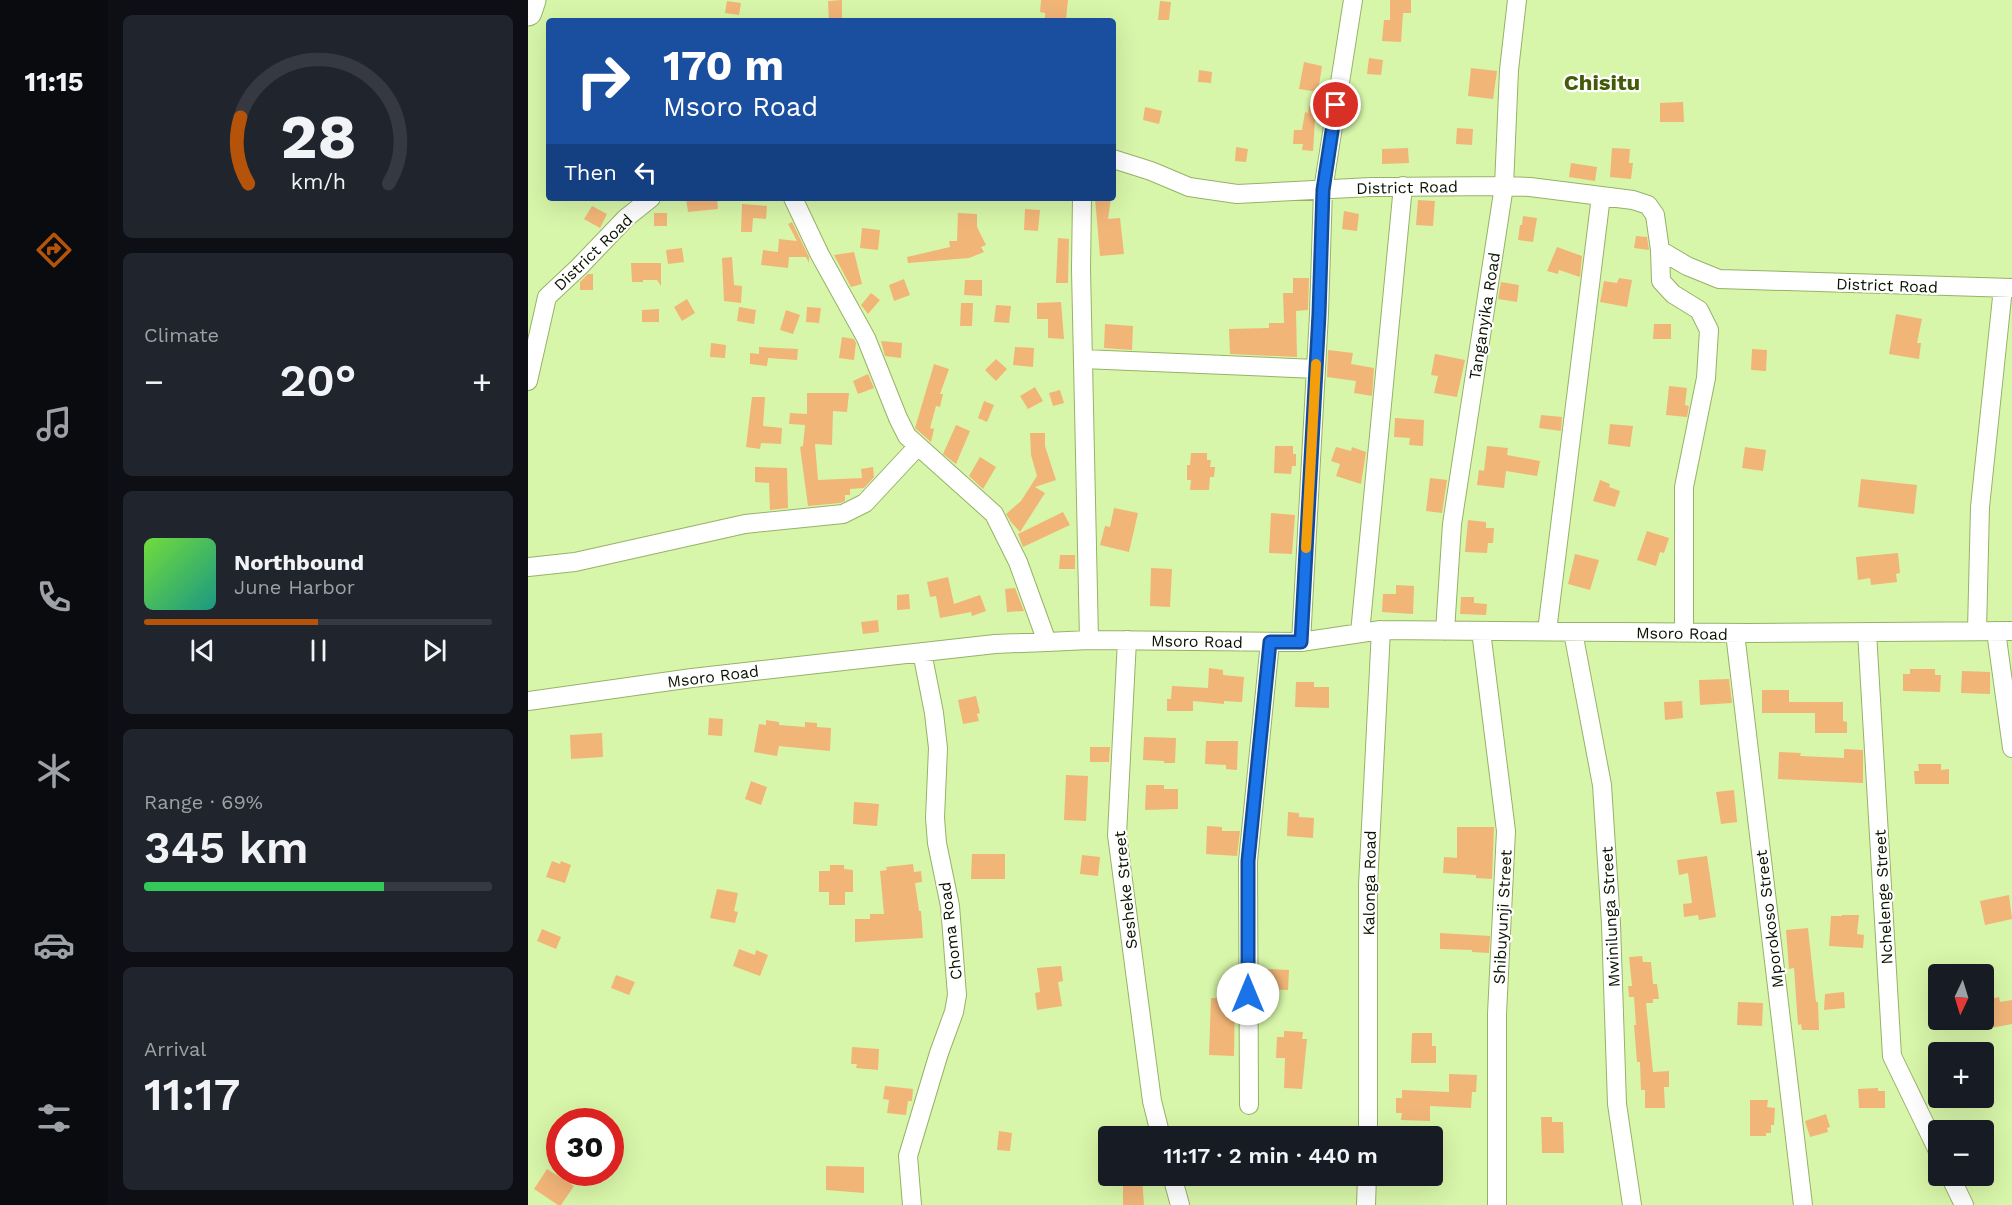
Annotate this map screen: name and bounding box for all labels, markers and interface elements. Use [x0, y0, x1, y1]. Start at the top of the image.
text: 170 m [663, 41, 784, 90]
icon: right [564, 42, 642, 120]
text: 11:15 [25, 66, 83, 98]
district label: Chisitu [1564, 70, 1640, 95]
pin [1310, 79, 1361, 130]
icon: arrive [1319, 88, 1352, 121]
text: Msoro Road [663, 91, 818, 123]
text: 28 [280, 100, 356, 173]
icon: left [629, 156, 662, 189]
text: Then [564, 160, 617, 185]
text: km/h [290, 169, 346, 194]
street label: District Road [1356, 177, 1458, 198]
street label: District Road [550, 210, 637, 295]
icon: directions [33, 229, 75, 271]
street label: Tanganyika Road [1465, 251, 1504, 381]
street label: District Road [1836, 274, 1938, 297]
text: Climate [144, 323, 219, 347]
text: 20° [280, 354, 356, 407]
text: − [144, 362, 164, 401]
text: + [472, 362, 492, 401]
icon: music [33, 403, 75, 445]
text: Northbound [234, 550, 364, 575]
text: June Harbor [234, 575, 355, 599]
icon: phone [33, 576, 75, 618]
street label: Msoro Road [1636, 623, 1728, 644]
street label: Msoro Road [1151, 631, 1243, 652]
icon: previous [186, 634, 219, 667]
icon: pause [302, 634, 335, 667]
icon: next [418, 634, 451, 667]
street label: Msoro Road [666, 661, 760, 692]
icon: climate [33, 750, 75, 792]
text: Range · 69% [144, 790, 263, 814]
text: 345 km [144, 821, 309, 874]
street label: Nchelenge Street [1870, 829, 1897, 965]
street label: Sesheke Street [1110, 830, 1141, 950]
street label: Kalonga Road [1359, 830, 1380, 936]
street label: Mwinilunga Street [1597, 846, 1624, 988]
street label: Mporokoso Street [1752, 848, 1787, 989]
street label: Shibuyunji Street [1489, 849, 1516, 985]
street label: Choma Road [935, 881, 966, 981]
icon: car [33, 924, 75, 966]
position arrow [1216, 962, 1280, 1026]
north arrow [1928, 964, 1994, 1030]
map controls [1928, 964, 1994, 1186]
text: Arrival [144, 1037, 206, 1061]
button: + [1928, 1042, 1994, 1108]
text: 11:17 [144, 1068, 240, 1121]
icon: filters [33, 1097, 75, 1139]
speed limit sign: 30 [546, 1108, 624, 1186]
button: − [1928, 1120, 1994, 1186]
text: 11:17 · 2 min · 440 m [1163, 1143, 1378, 1168]

